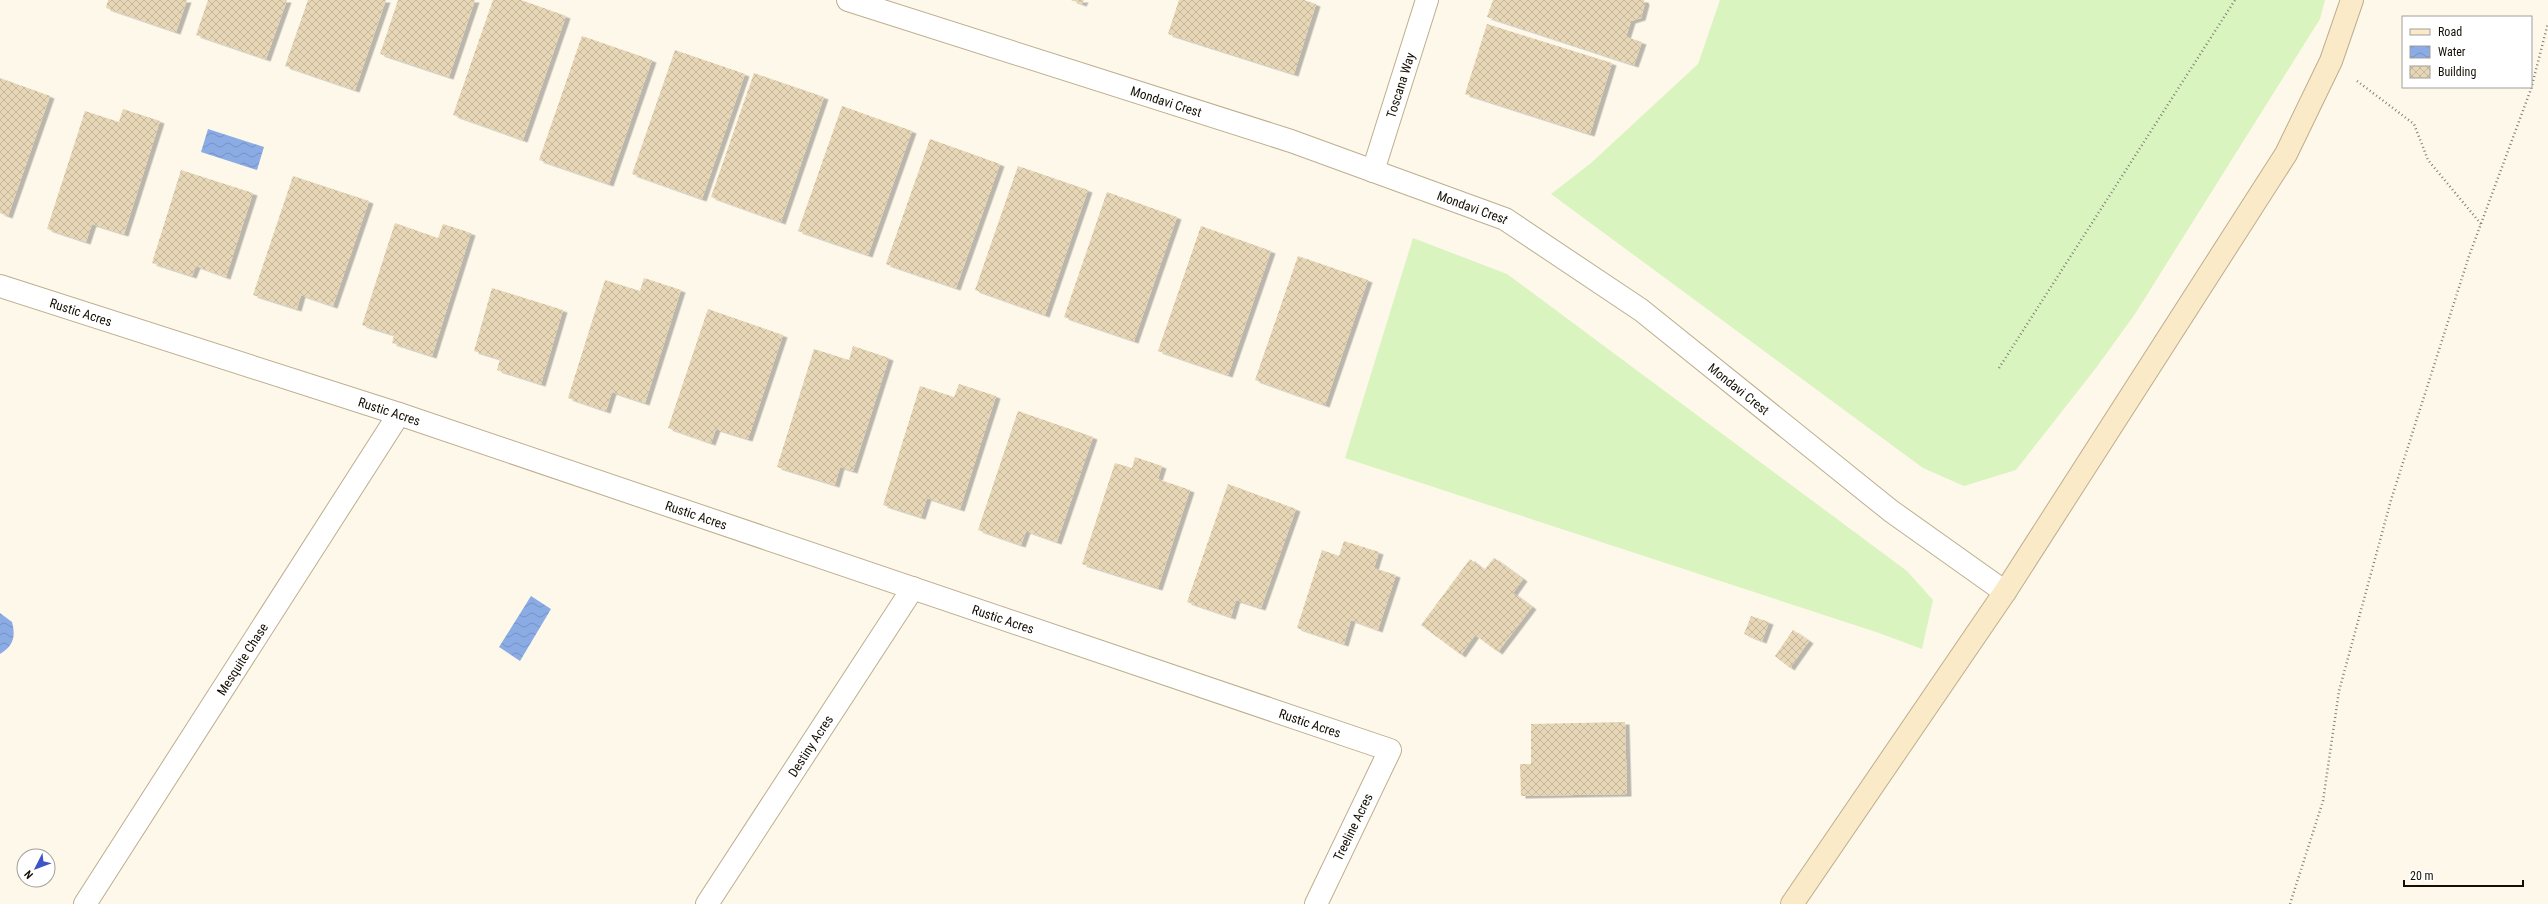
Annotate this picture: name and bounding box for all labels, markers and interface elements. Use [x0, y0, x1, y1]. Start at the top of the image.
legend [2402, 16, 2532, 88]
text: Road [2438, 25, 2462, 39]
text: Water [2438, 45, 2466, 59]
street label: Toscana Way [1383, 50, 1418, 120]
text: Building [2438, 65, 2476, 79]
street label: Mondavi Crest [1129, 83, 1204, 120]
street label: Mondavi Crest [1435, 187, 1511, 227]
street label: Rustic Acres [48, 295, 114, 329]
street label: Mondavi Crest [1705, 360, 1773, 418]
street label: Rustic Acres [357, 394, 422, 428]
street label: Rustic Acres [663, 497, 729, 532]
street label: Rustic Acres [970, 601, 1036, 636]
street label: Mesquite Chase [213, 620, 271, 698]
street label: Rustic Acres [1277, 705, 1343, 740]
street label: Destiny Acres [785, 712, 836, 779]
street label: Treeline Acres [1330, 791, 1376, 863]
north arrow [16, 848, 56, 888]
scale bar [2404, 862, 2523, 888]
text: N [22, 867, 36, 881]
text: 20 m [2410, 869, 2434, 883]

